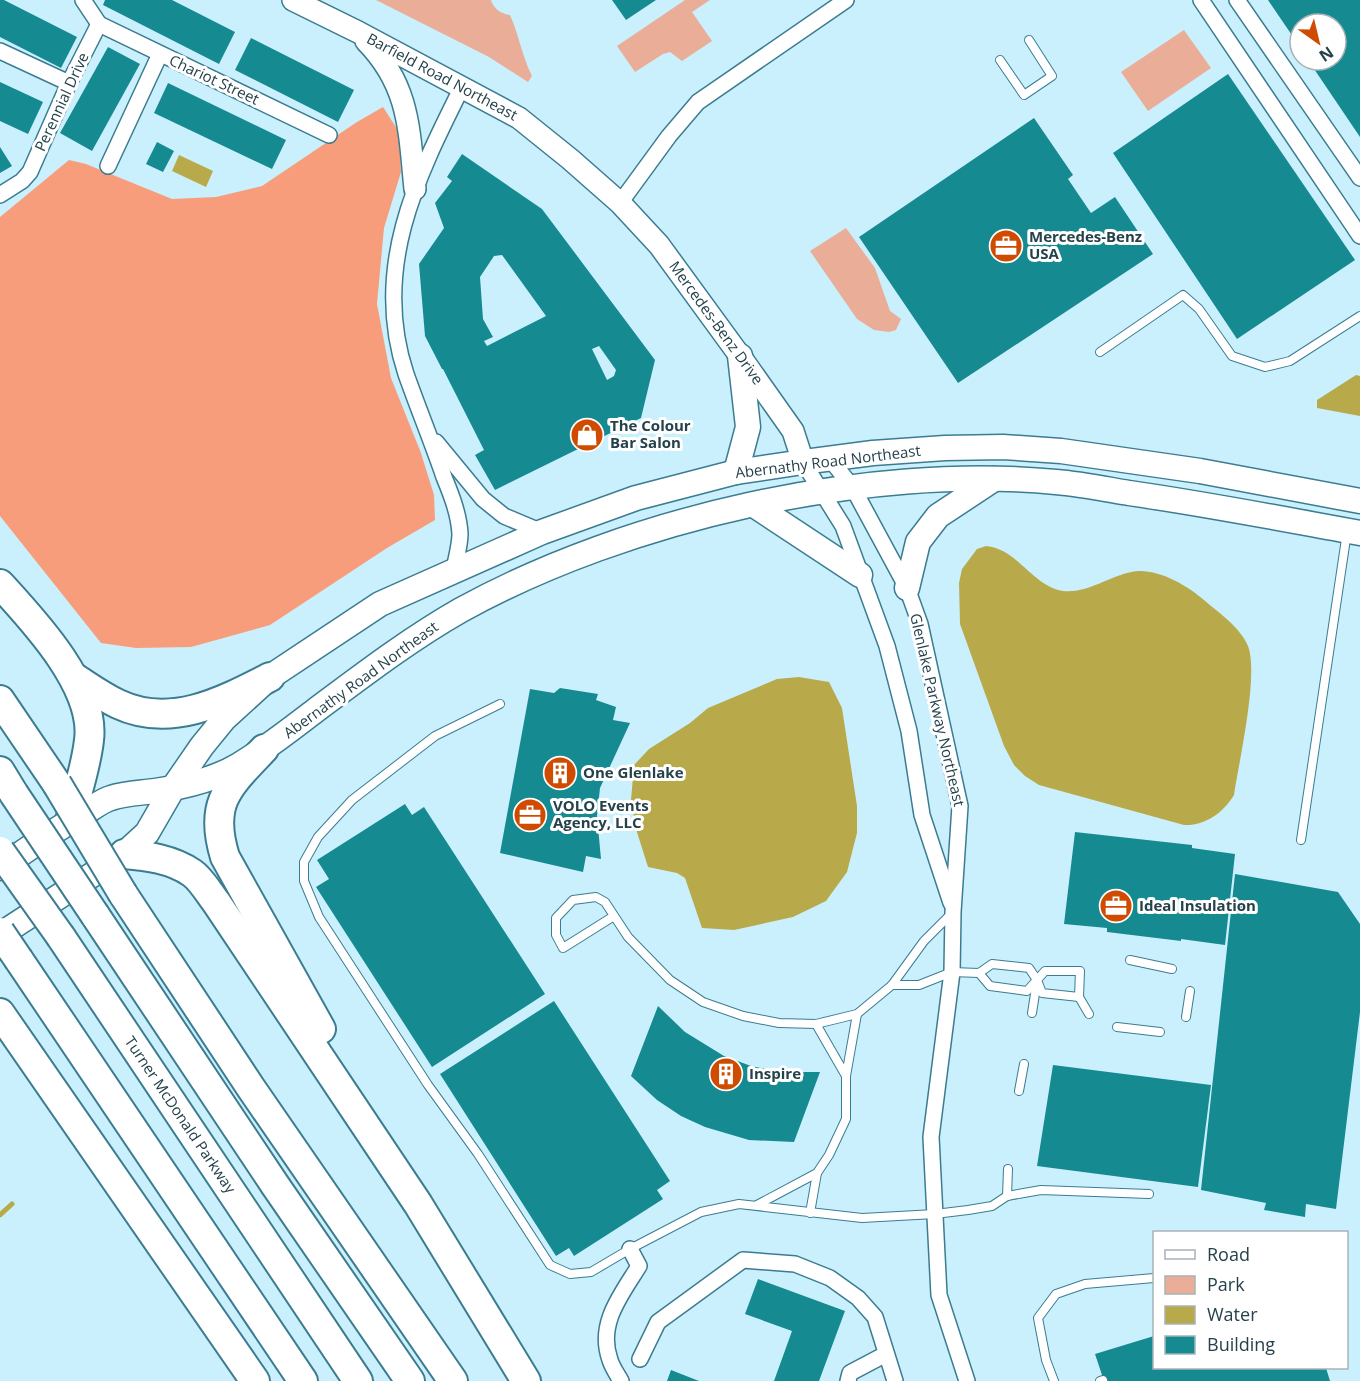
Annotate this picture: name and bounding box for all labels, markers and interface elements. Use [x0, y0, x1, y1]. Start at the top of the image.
north arrow [1288, 12, 1348, 72]
street label: Barfield Road Northeast [364, 28, 521, 124]
text: N [1315, 42, 1338, 67]
street label: Perennial Drive [29, 49, 93, 154]
street label: Chariot Street [166, 50, 263, 109]
place label: Mercedes-Benz USA [1029, 226, 1142, 263]
office icon: Mercedes-Benz USA [988, 228, 1024, 264]
street label: Mercedes-Benz Drive [665, 257, 768, 388]
place label: The Colour Bar Salon [610, 415, 691, 452]
shop icon: The Colour Bar Salon [569, 417, 605, 453]
street label: Abernathy Road Northeast [734, 440, 922, 482]
street label: Glenlake Parkway Northeast [906, 611, 970, 808]
street label: Abernathy Road Northeast [279, 616, 442, 742]
building icon: One Glenlake [542, 755, 578, 791]
place label: One Glenlake [583, 762, 684, 782]
place label: VOLO Events Agency, LLC [553, 795, 649, 832]
office icon: VOLO Events Agency, LLC [512, 797, 548, 833]
office icon: Ideal Insulation [1098, 888, 1134, 924]
place label: Ideal Insulation [1139, 895, 1256, 915]
street label: Turner McDonald Parkway [121, 1032, 241, 1197]
building icon: Inspire [708, 1056, 744, 1092]
place label: Inspire [749, 1063, 801, 1083]
legend [1153, 1231, 1348, 1369]
text: Road [1207, 1242, 1250, 1266]
text: Park [1207, 1272, 1245, 1296]
text: Water [1207, 1302, 1258, 1326]
text: Building [1207, 1332, 1275, 1356]

